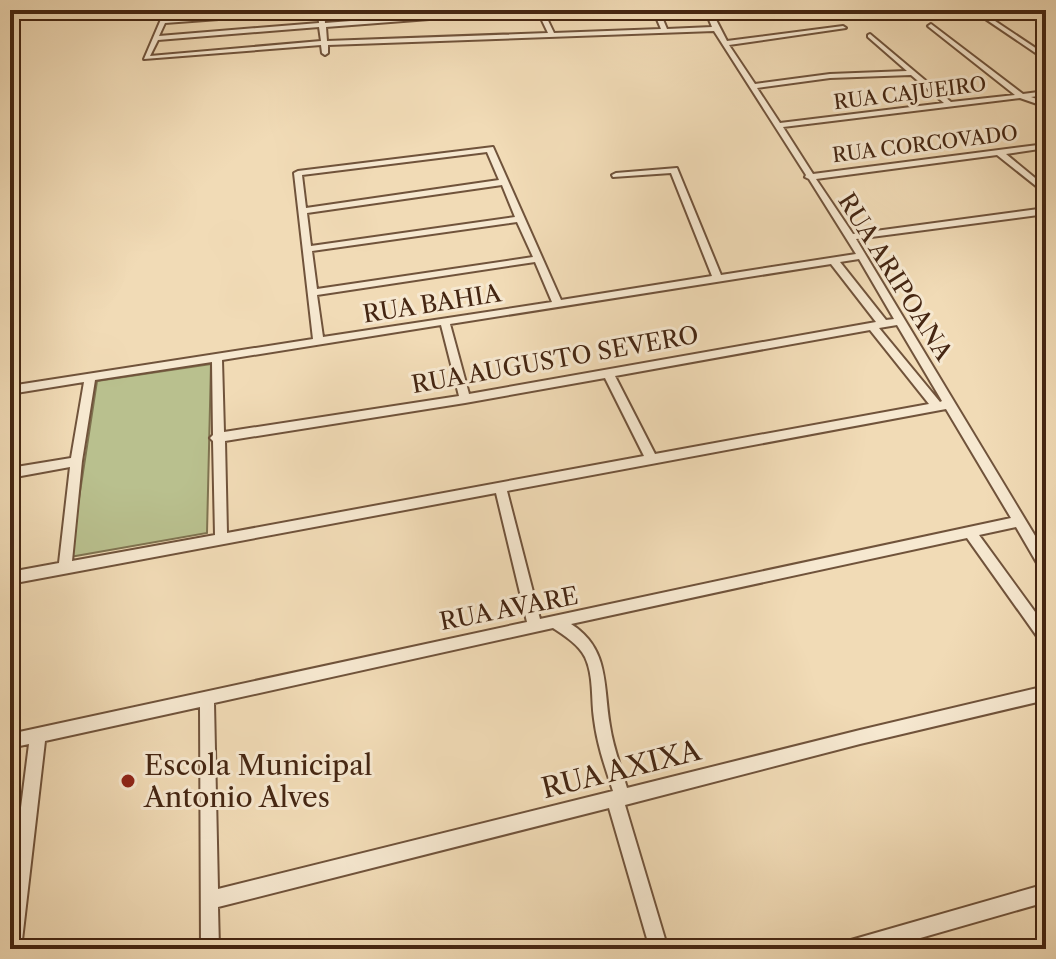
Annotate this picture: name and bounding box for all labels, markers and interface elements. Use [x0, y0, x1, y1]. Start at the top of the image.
street label: RUA CAJUEIRO [832, 72, 988, 114]
street label: RUA CORCOVADO [831, 121, 1019, 167]
street label: RUA ARIPOANA [832, 188, 959, 367]
street label: RUA BAHIA [361, 278, 504, 329]
street label: RUA AUGUSTO SEVERO [409, 320, 701, 399]
street label: RUA AVARE [437, 581, 581, 636]
street label: RUA AXIXA [538, 733, 705, 805]
place label: Escola Municipal Antonio Alves [143, 748, 372, 814]
marker: Escola Municipal Antonio Alves [119, 772, 137, 790]

